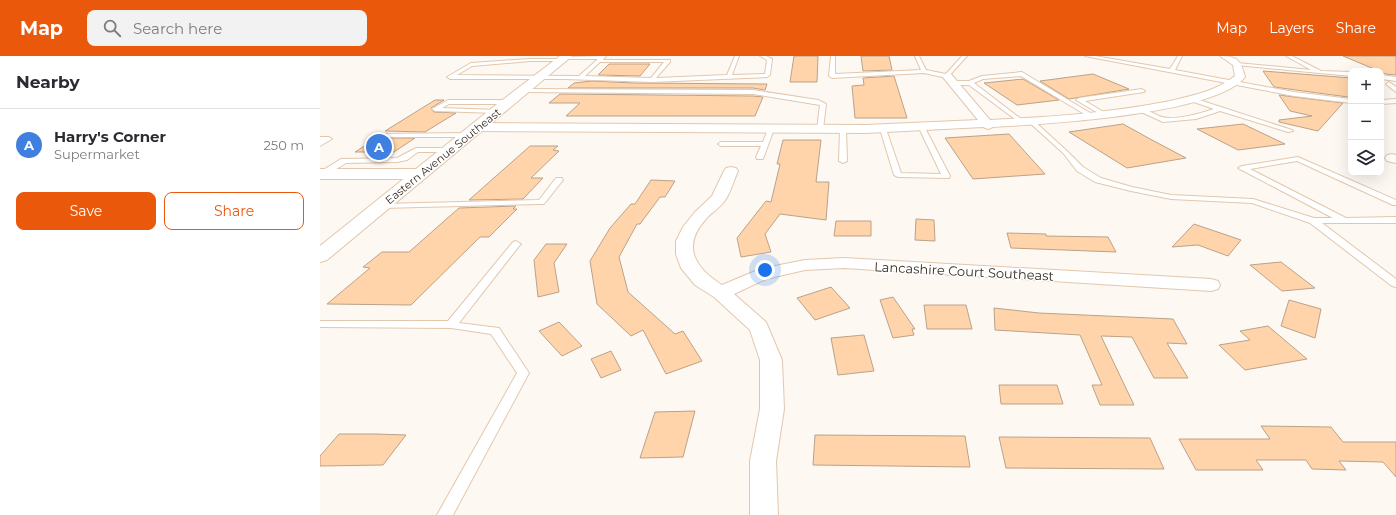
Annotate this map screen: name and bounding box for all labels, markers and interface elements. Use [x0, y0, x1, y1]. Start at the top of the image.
search box [87, 10, 367, 46]
text: Map [20, 17, 63, 40]
icon: search [101, 17, 123, 39]
text: Search here [133, 19, 222, 38]
text: Map [1216, 19, 1247, 37]
text: Layers [1269, 19, 1314, 37]
text: Share [1336, 19, 1376, 37]
map controls [1348, 68, 1384, 176]
button: + [1348, 68, 1384, 104]
text: Nearby [16, 72, 80, 92]
button: − [1348, 104, 1384, 140]
street label: Eastern Avenue Southeast [382, 105, 504, 207]
text: Harry's Corner [54, 127, 166, 146]
pin: A [366, 132, 392, 162]
text: A [24, 137, 34, 153]
text: 250 m [263, 137, 304, 153]
button: layers [1348, 140, 1384, 176]
text: Supermarket [54, 146, 140, 162]
button: Save [16, 192, 156, 230]
button: Share [164, 192, 304, 230]
street label: Lancashire Court Southeast [874, 258, 1054, 284]
your location [755, 260, 775, 280]

